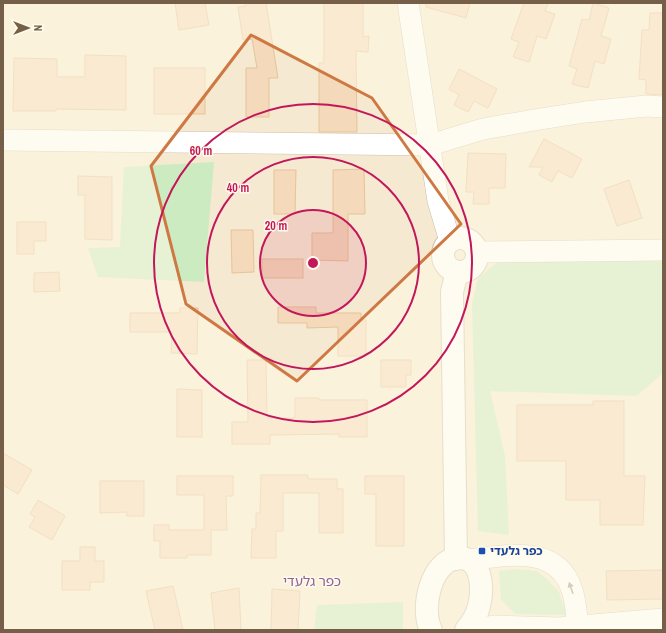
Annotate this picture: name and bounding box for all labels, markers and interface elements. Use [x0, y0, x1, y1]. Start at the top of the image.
north arrow [8, 8, 48, 48]
text: N [31, 25, 45, 31]
text: 60 m [190, 143, 212, 159]
text: 40 m [227, 180, 249, 196]
text: 20 m [265, 218, 287, 234]
centre of rings [306, 256, 320, 270]
place label: כפר גלעדי [490, 543, 543, 559]
marker: כפר גלעדי [477, 546, 487, 556]
district label: כפר גלעדי [283, 572, 341, 590]
one-way arrow [568, 581, 574, 593]

